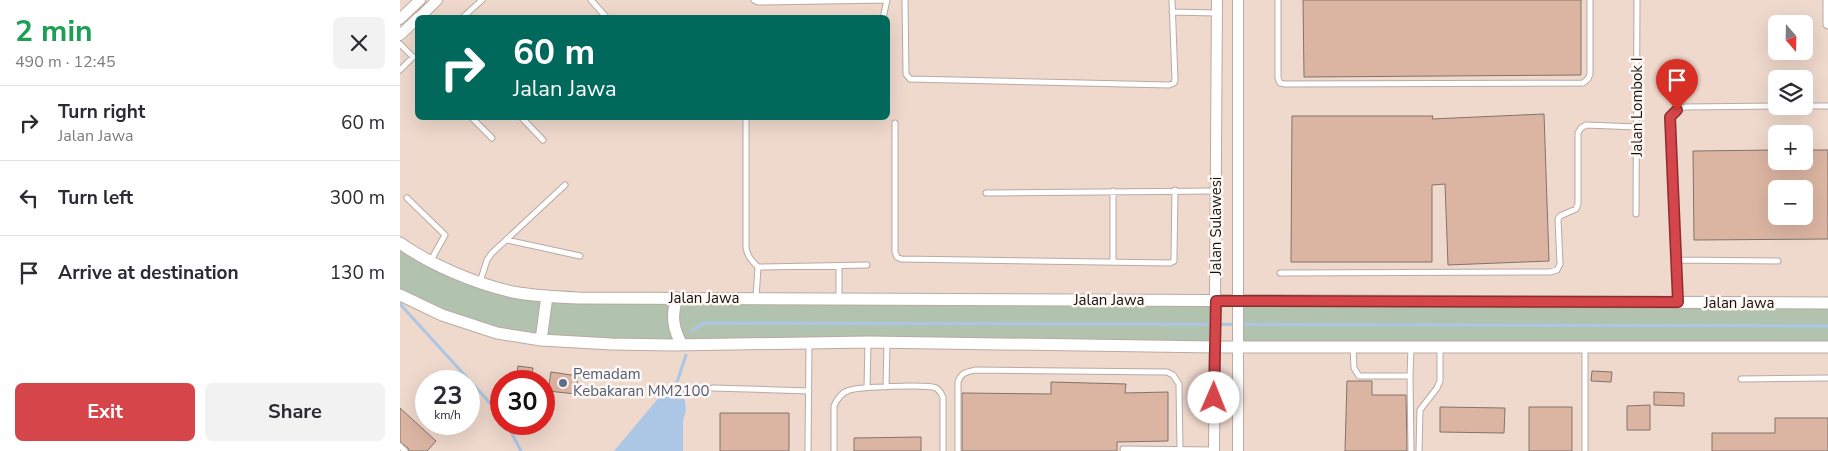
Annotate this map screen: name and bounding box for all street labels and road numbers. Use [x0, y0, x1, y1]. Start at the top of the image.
street label: Jalan Lombok I [1627, 57, 1647, 158]
street label: Jalan Sulawesi [1206, 177, 1226, 276]
street label: Jalan Jawa [668, 288, 739, 308]
street label: Jalan Jawa [1073, 290, 1144, 310]
street label: Jalan Jawa [1703, 293, 1774, 313]

